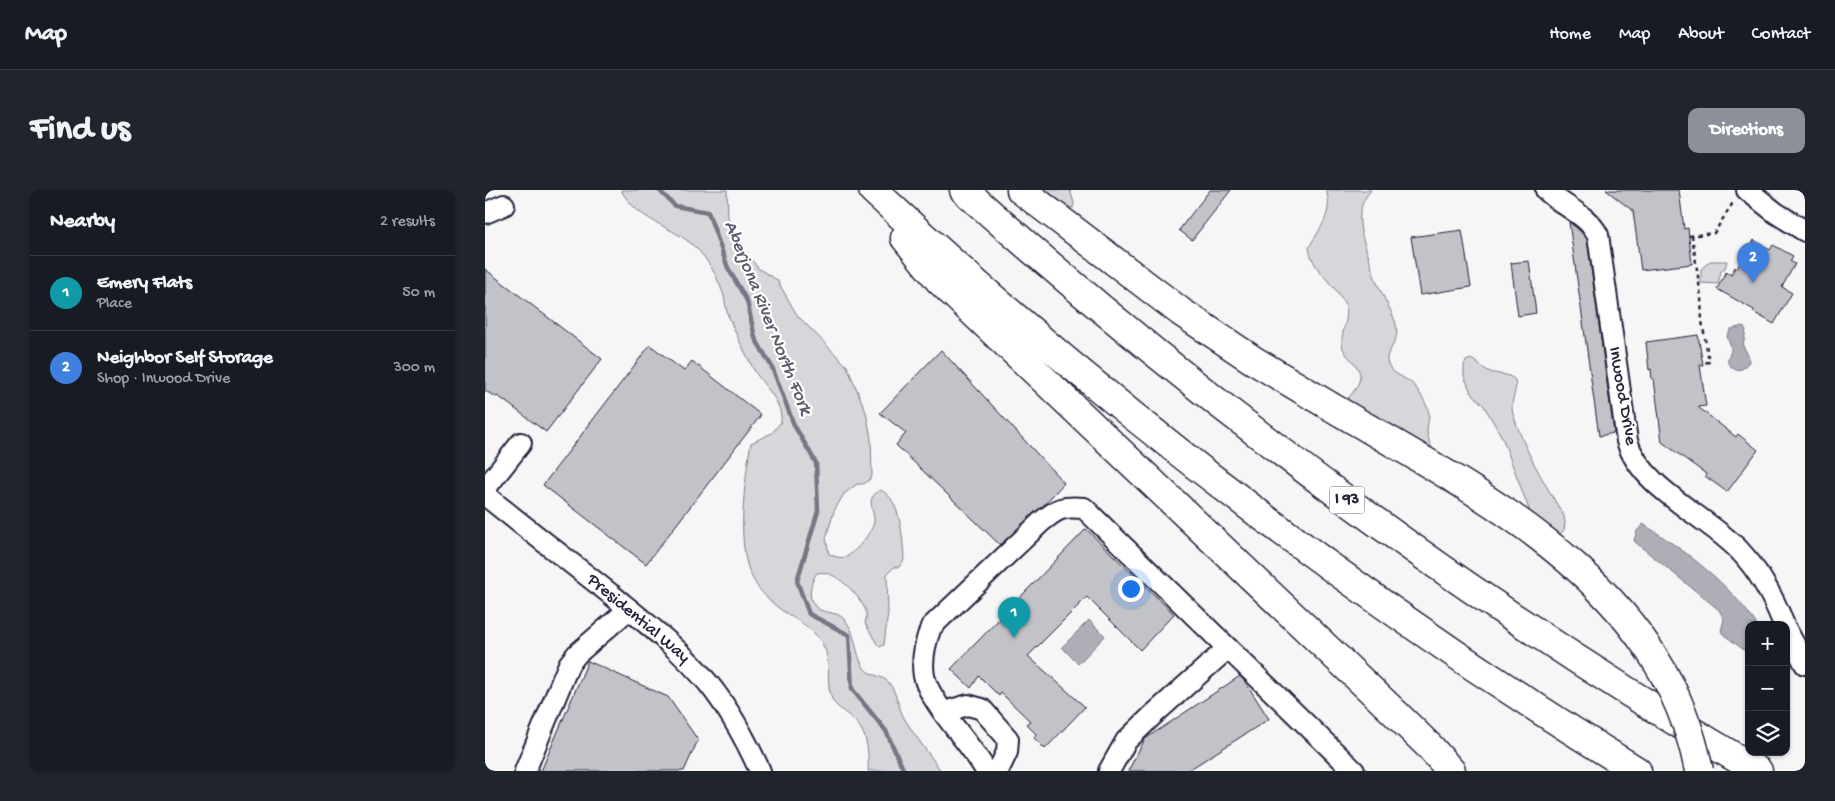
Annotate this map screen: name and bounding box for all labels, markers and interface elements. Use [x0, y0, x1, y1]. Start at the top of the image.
text: Map [25, 20, 67, 49]
text: Home [1549, 24, 1591, 45]
text: Map [1619, 24, 1650, 45]
text: About [1678, 24, 1724, 45]
text: Contact [1752, 24, 1810, 45]
button: Directions [1688, 108, 1805, 153]
text: Find us [30, 110, 130, 151]
text: Nearby [50, 210, 115, 235]
text: 2 results [380, 213, 435, 232]
water label: Aberjona River North Fork [718, 218, 817, 420]
pin: 2 [1737, 242, 1769, 283]
text: Emery Flats [97, 272, 192, 295]
text: 1 [63, 284, 69, 303]
text: 50 m [402, 284, 435, 303]
text: Place [97, 295, 132, 314]
street label: Inwood Drive [1603, 345, 1641, 448]
text: Neighbor Self Storage [97, 347, 273, 370]
text: 2 [62, 359, 70, 378]
text: 300 m [393, 359, 435, 378]
text: Shop · Inwood Drive [97, 370, 230, 389]
road number: I 93 [1329, 486, 1365, 514]
street label: Presidential Way [581, 569, 694, 668]
your location [1118, 576, 1144, 602]
pin: 1 [998, 597, 1030, 638]
map controls [1745, 621, 1790, 756]
button: + [1745, 621, 1790, 666]
button: − [1745, 666, 1790, 711]
button: layers [1745, 711, 1790, 756]

